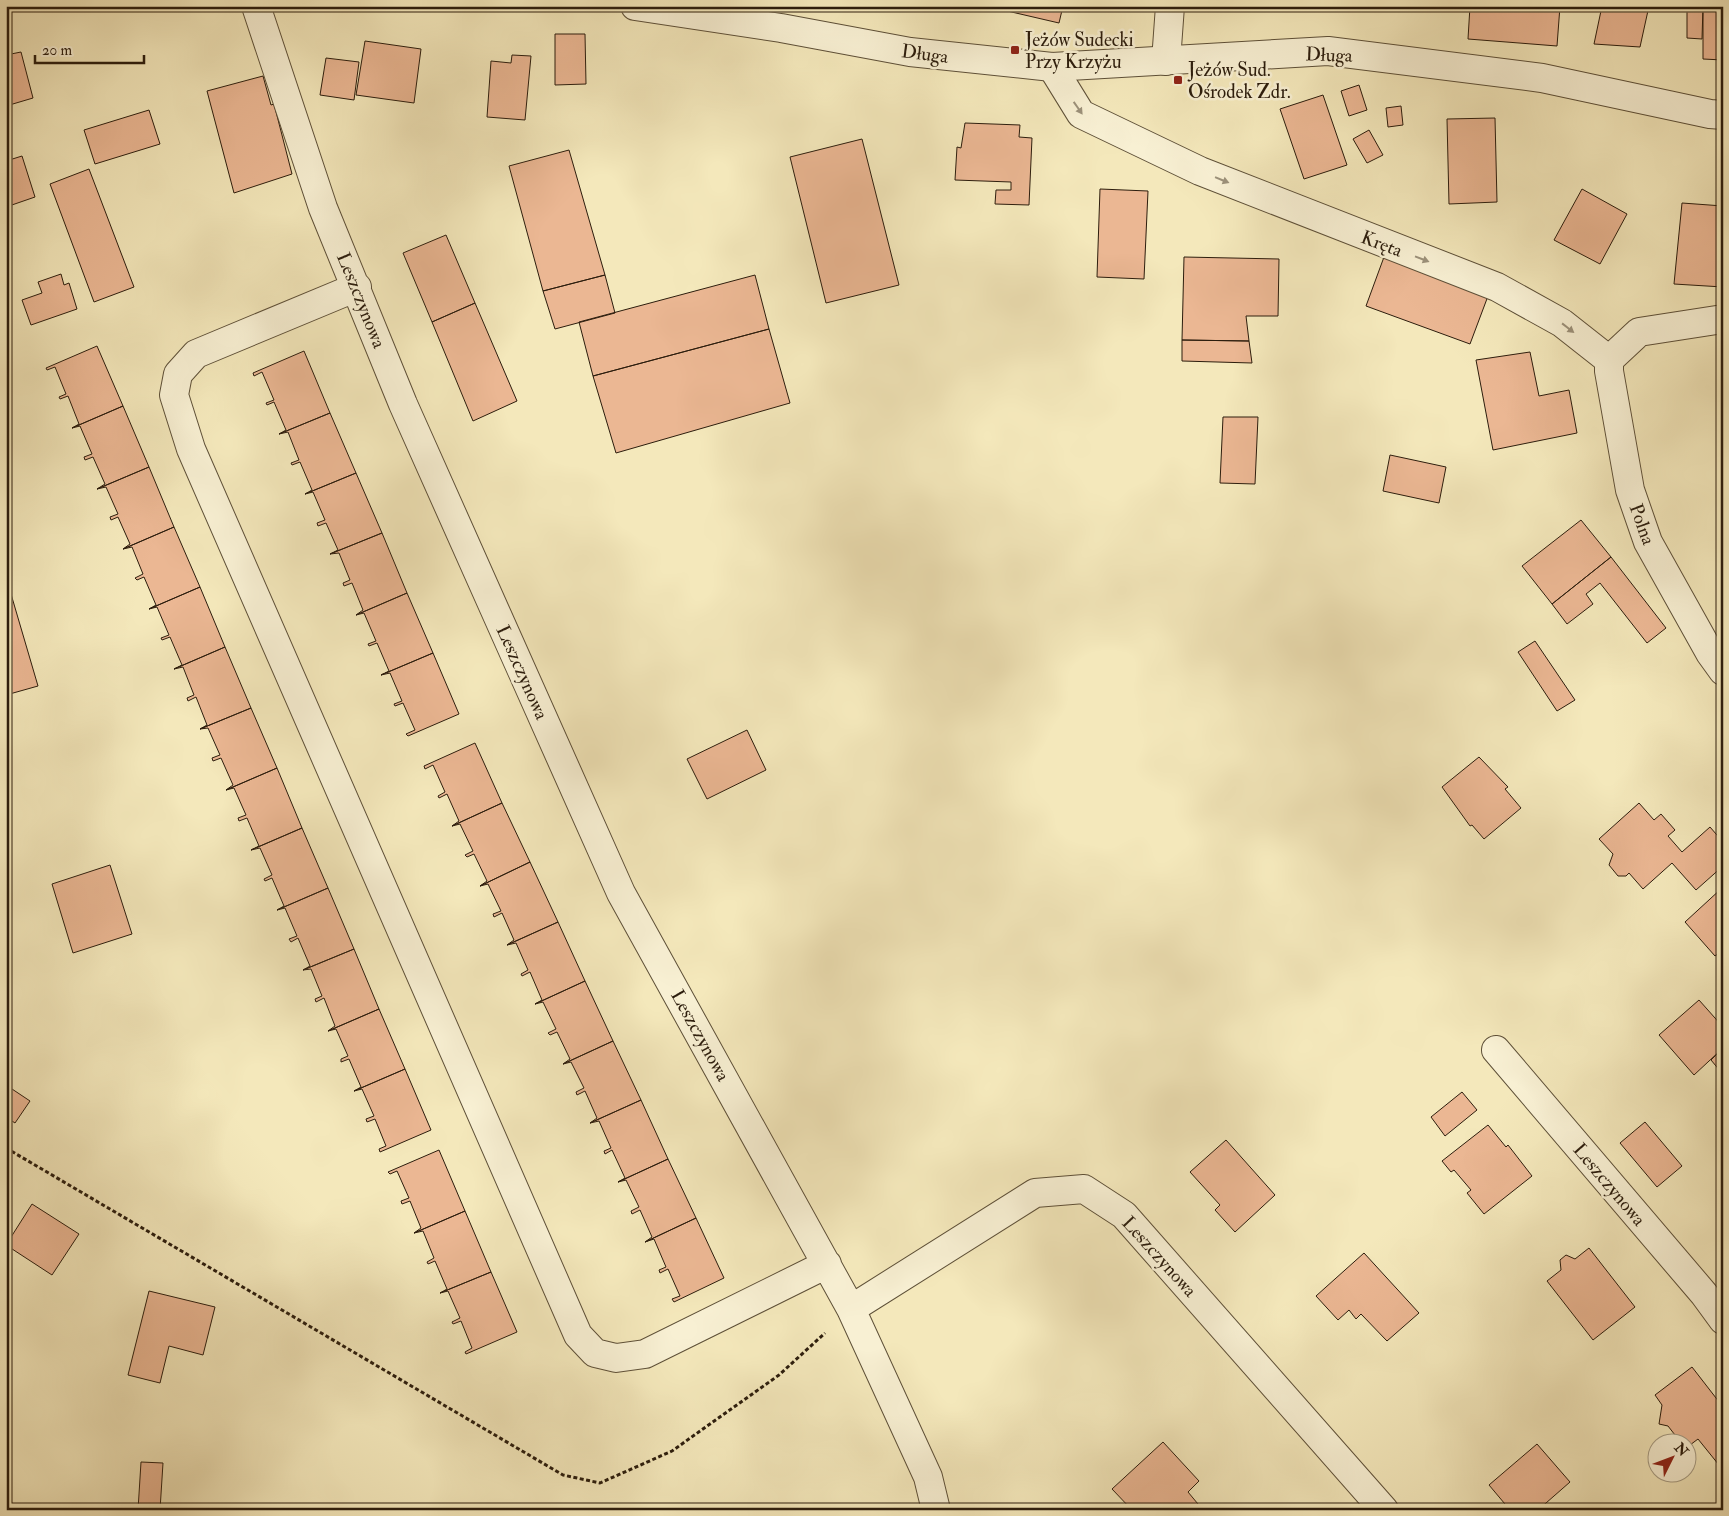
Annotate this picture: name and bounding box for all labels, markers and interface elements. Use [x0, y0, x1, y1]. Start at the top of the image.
place label: Jeżów Sudecki Przy Krzyżu [1024, 28, 1134, 74]
scale bar [35, 32, 144, 64]
street label: Długa [900, 39, 950, 69]
text: 20 m [42, 41, 72, 60]
street label: Długa [1305, 42, 1353, 68]
marker: Jeżów Sudecki Przy Krzyżu [1009, 44, 1021, 56]
place label: Jeżów Sud. Ośrodek Zdr. [1187, 58, 1291, 104]
marker: Jeżów Sud. Ośrodek Zdr. [1172, 74, 1184, 86]
one-way arrow [1073, 101, 1083, 115]
one-way arrow [1215, 176, 1230, 184]
street label: Kręta [1358, 225, 1406, 263]
street label: Leszczynowa [331, 249, 391, 352]
one-way arrow [1415, 255, 1430, 263]
one-way arrow [1561, 323, 1574, 334]
street label: Polna [1624, 500, 1661, 548]
street label: Leszczynowa [491, 621, 554, 724]
street label: Leszczynowa [665, 986, 735, 1086]
street label: Leszczynowa [1568, 1138, 1651, 1231]
street label: Leszczynowa [1117, 1211, 1202, 1302]
north arrow [1646, 1434, 1696, 1484]
text: N [1670, 1439, 1692, 1460]

